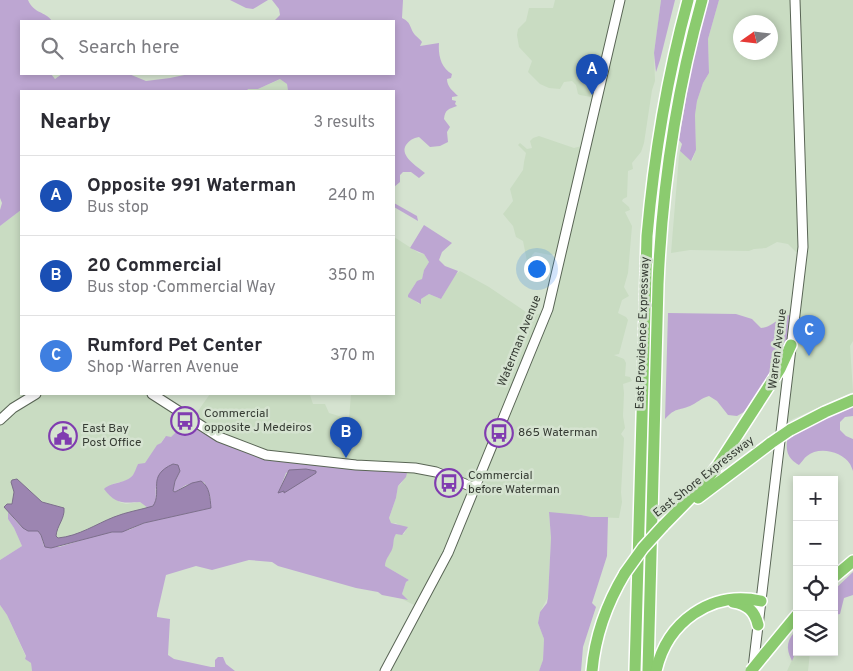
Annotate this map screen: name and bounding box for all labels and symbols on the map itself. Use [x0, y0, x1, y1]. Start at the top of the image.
north arrow [733, 15, 778, 60]
pin: A [576, 54, 608, 95]
your location [524, 256, 550, 282]
street label: East Providence Expressway [632, 256, 654, 410]
street label: Waterman Avenue [494, 293, 546, 389]
street label: Warren Avenue [765, 308, 791, 390]
pin: C [793, 315, 825, 356]
bus stop icon: Commercial opposite J Medeiros [170, 406, 200, 436]
place label: Commercial opposite J Medeiros [204, 406, 312, 436]
pin: B [330, 417, 362, 458]
bus stop icon: 865 Waterman [484, 418, 514, 448]
public building icon: East Bay Post Office [48, 421, 78, 451]
place label: East Bay Post Office [82, 421, 142, 451]
place label: 865 Waterman [518, 425, 598, 441]
street label: East Shore Expressway [650, 433, 758, 521]
bus stop icon: Commercial before Waterman [434, 468, 464, 498]
place label: Commercial before Waterman [468, 468, 560, 498]

